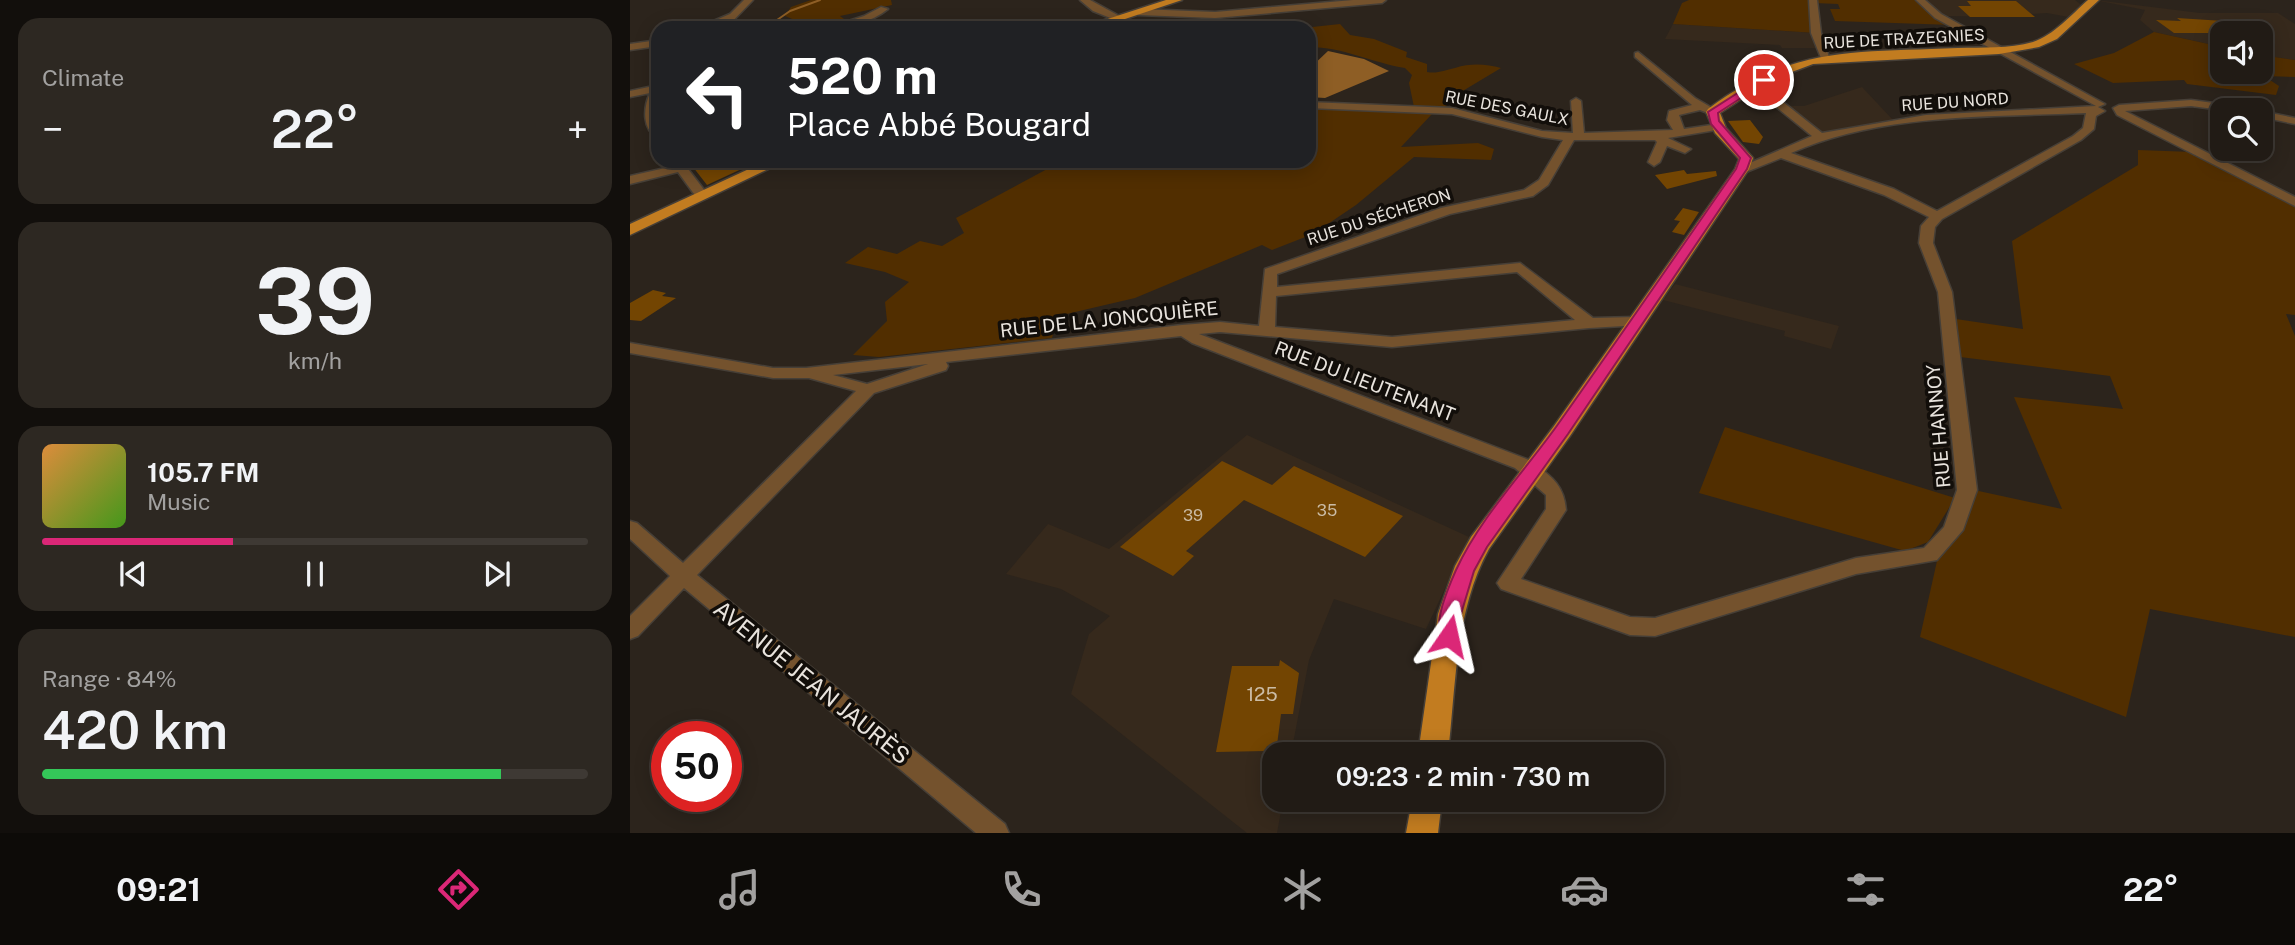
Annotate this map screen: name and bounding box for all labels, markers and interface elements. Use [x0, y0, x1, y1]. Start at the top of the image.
map controls [2210, 21, 2273, 161]
button: sound [2210, 21, 2273, 84]
street label: RUE DE TRAZEGNIES [1823, 25, 1985, 53]
text: 520 m [787, 47, 938, 105]
icon: left [672, 49, 763, 140]
pin [1734, 50, 1794, 110]
icon: arrive [1745, 61, 1783, 99]
text: Climate [42, 64, 124, 91]
street label: RUE DES GAULX [1444, 87, 1570, 129]
street label: RUE DU NORD [1901, 89, 2009, 115]
button: search [2210, 98, 2273, 161]
text: 22° [271, 99, 359, 160]
text: Place Abbé Bougard [787, 106, 1091, 143]
text: − [42, 107, 63, 152]
text: + [567, 107, 588, 152]
street label: RUE DU SÉCHERON [1304, 184, 1453, 249]
text: 39 [255, 248, 375, 354]
street label: RUE DE LA JONCQUIÈRE [999, 297, 1219, 341]
street label: RUE DU LIEUTENANT [1272, 336, 1458, 426]
text: km/h [288, 347, 342, 374]
street label: RUE HANNOY [1922, 363, 1954, 489]
text: 105.7 FM [147, 457, 259, 488]
text: Music [147, 488, 211, 515]
house number: 35 [1317, 501, 1337, 520]
house number: 39 [1183, 506, 1203, 525]
icon: previous [114, 555, 152, 593]
icon: pause [296, 555, 334, 593]
icon: next [478, 555, 516, 593]
street label: AVENUE JEAN JAURÈS [709, 595, 915, 769]
position arrow [1412, 599, 1486, 673]
text: Range · 84% [42, 665, 177, 692]
house number: 125 [1246, 683, 1278, 705]
text: 420 km [42, 700, 228, 761]
speed limit sign: 50 [651, 721, 742, 812]
text: 09:23 · 2 min · 730 m [1336, 761, 1590, 792]
icon: directions [434, 865, 483, 914]
icon: music [715, 865, 764, 914]
icon: phone [997, 865, 1046, 914]
icon: climate [1278, 865, 1327, 914]
icon: car [1560, 865, 1609, 914]
icon: filters [1841, 865, 1890, 914]
text: 09:21 [116, 871, 201, 908]
text: 22° [2123, 871, 2179, 908]

